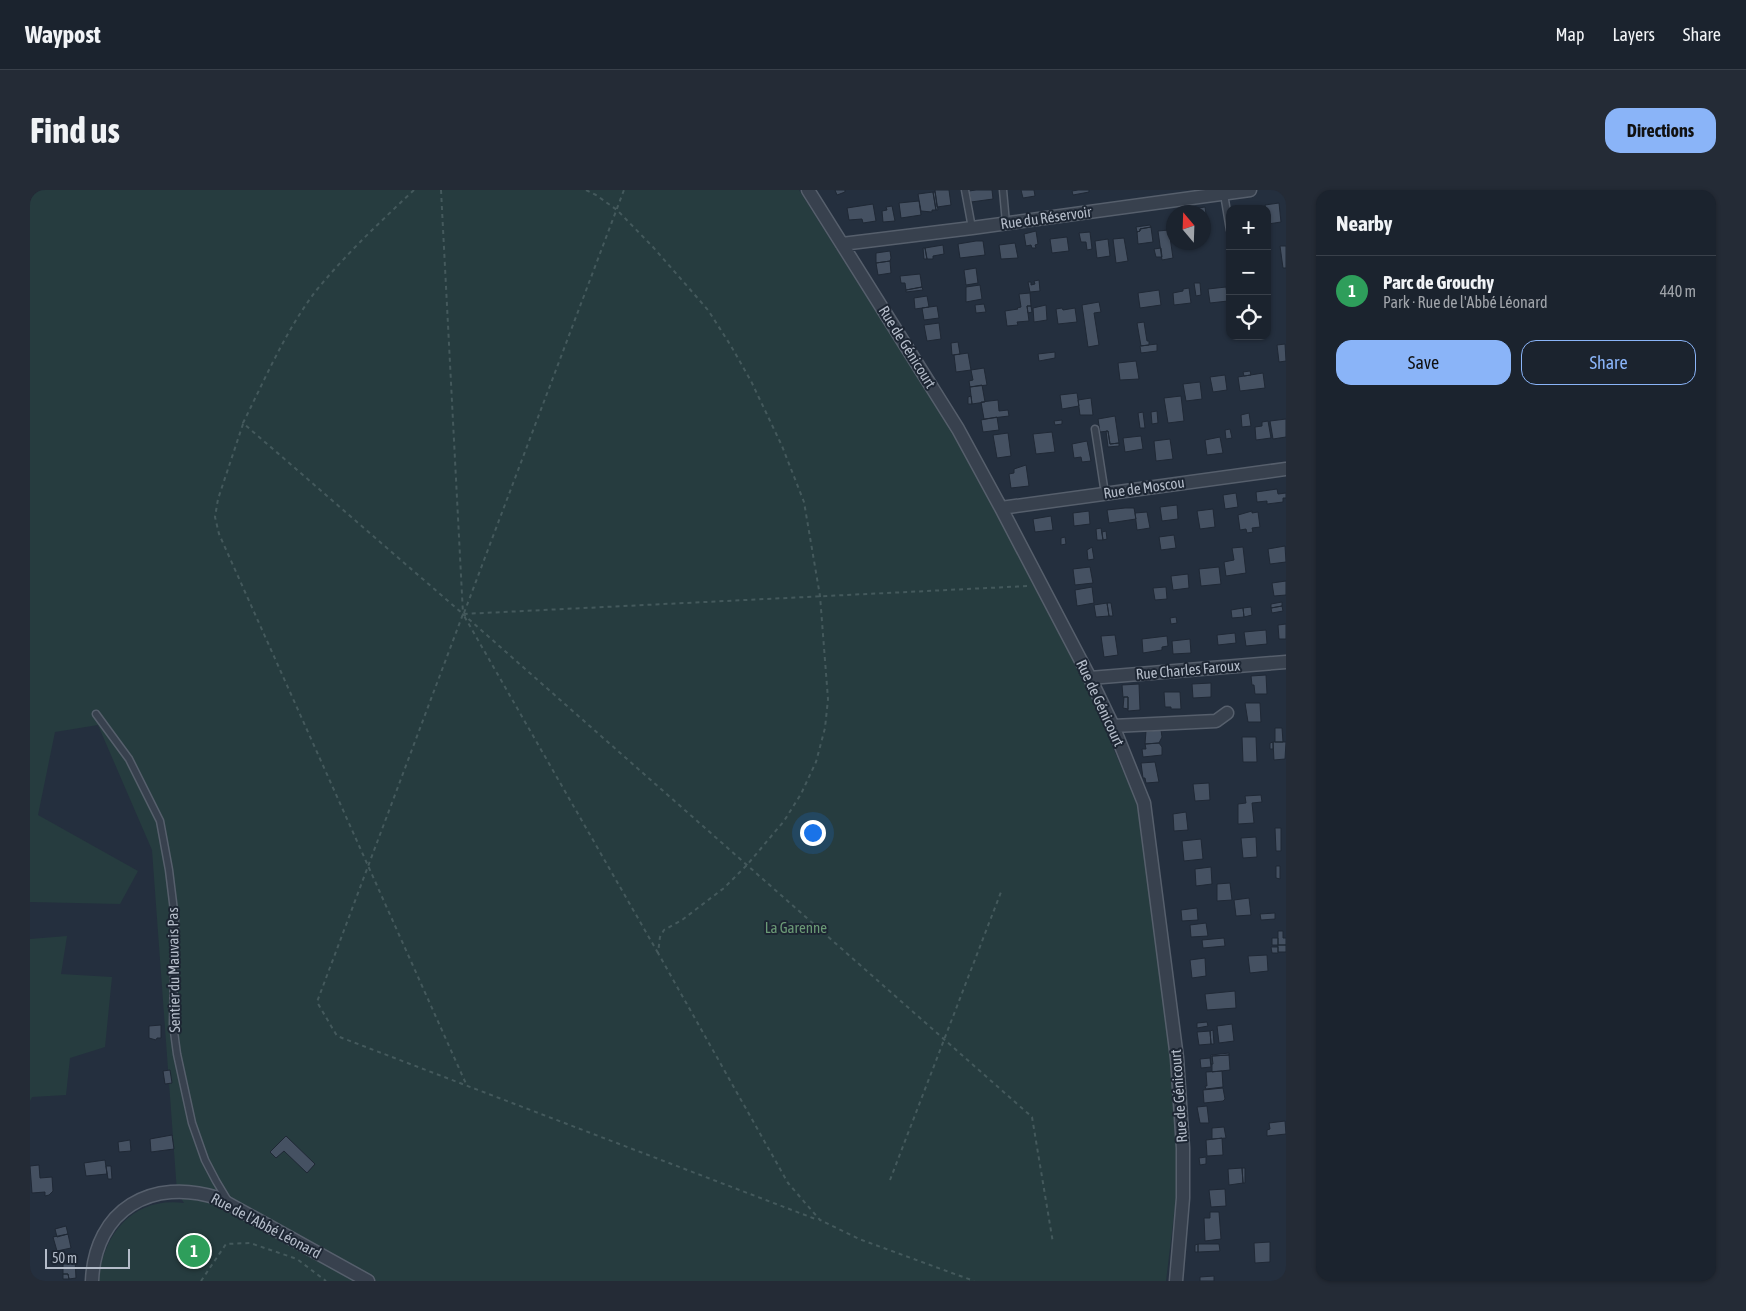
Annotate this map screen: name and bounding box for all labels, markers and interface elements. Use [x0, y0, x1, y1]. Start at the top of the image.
text: Waypost [25, 21, 101, 48]
text: Map [1555, 24, 1584, 45]
text: Layers [1612, 24, 1655, 45]
text: Share [1683, 24, 1721, 45]
button: Directions [1605, 108, 1716, 153]
text: Find us [30, 110, 120, 150]
street label: Rue du Réservoir [999, 203, 1093, 232]
north arrow [1166, 205, 1211, 250]
map controls [1226, 205, 1271, 340]
button: + [1226, 205, 1271, 250]
text: Nearby [1336, 211, 1392, 235]
button: − [1226, 250, 1271, 295]
text: Parc de Grouchy [1383, 271, 1494, 293]
text: 1 [1348, 282, 1356, 300]
text: 440 m [1660, 282, 1696, 300]
text: Park · Rue de l'Abbé Léonard [1383, 293, 1547, 311]
button: locate [1226, 295, 1271, 340]
street label: Rue de Génicourt [875, 303, 939, 391]
button: Save [1336, 340, 1511, 385]
button: Share [1521, 340, 1696, 385]
street label: Rue de Moscou [1102, 473, 1186, 502]
street label: Rue Charles Faroux [1135, 656, 1241, 683]
street label: Rue de Génicourt [1073, 657, 1128, 749]
your location [800, 820, 826, 846]
street label: Sentier du Mauvais Pas [164, 907, 183, 1033]
park label: La Garenne [765, 919, 827, 936]
street label: Rue de Génicourt [1167, 1049, 1190, 1143]
street label: Rue de l'Abbé Léonard [208, 1189, 324, 1262]
pin: 1 [178, 1232, 210, 1270]
scale bar [45, 1246, 130, 1269]
text: 50 m [52, 1250, 77, 1266]

